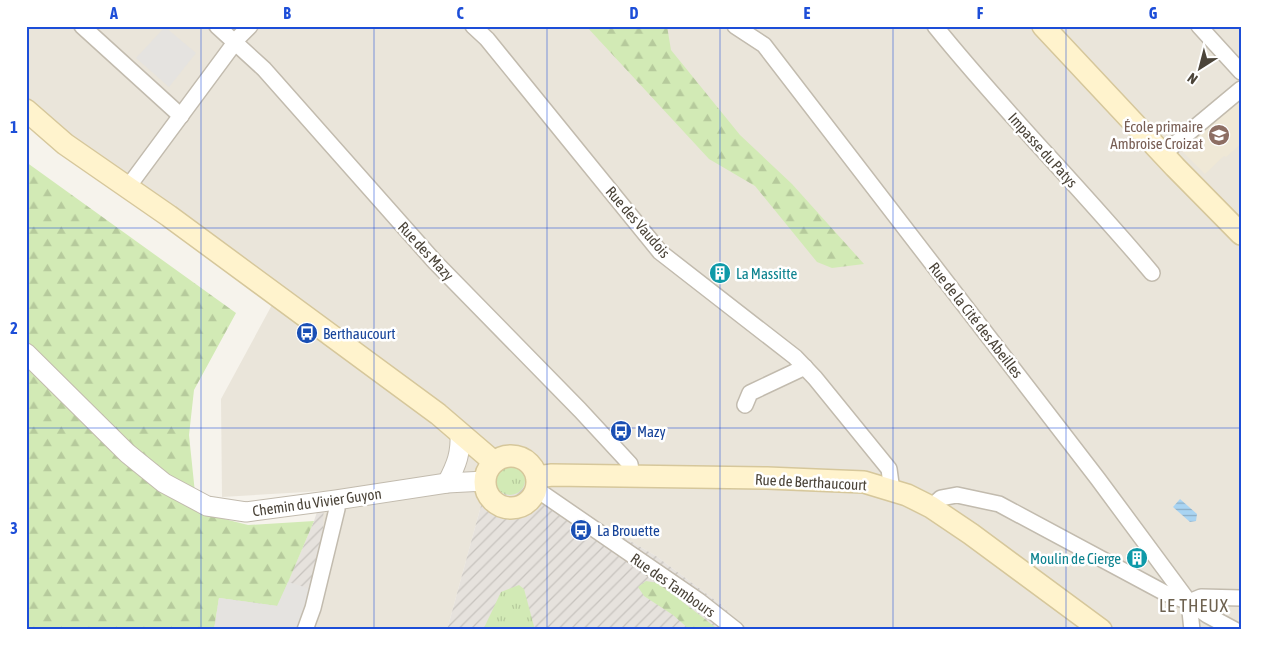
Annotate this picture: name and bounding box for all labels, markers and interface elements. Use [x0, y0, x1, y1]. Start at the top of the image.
text: A [109, 4, 118, 22]
text: B [283, 4, 291, 22]
text: C [456, 4, 464, 22]
text: D [630, 4, 639, 22]
text: E [804, 4, 811, 22]
text: F [977, 4, 984, 22]
text: G [1149, 4, 1158, 22]
north arrow [1174, 42, 1224, 92]
text: N [1184, 70, 1200, 87]
street label: Impasse du Patys [1005, 109, 1081, 191]
text: 1 [10, 118, 18, 136]
place label: École primaire Ambroise Croizat [1110, 118, 1203, 152]
school or university icon: École primaire Ambroise Croizat [1207, 123, 1231, 147]
street label: Rue des Vaudois [602, 183, 674, 261]
street label: Rue des Mazy [395, 218, 457, 284]
street label: Rue de la Cité des Abeilles [926, 259, 1026, 381]
building icon: La Massitte [708, 261, 732, 285]
place label: La Massitte [736, 265, 797, 282]
text: 2 [10, 319, 18, 337]
bus stop icon: Berthaucourt [295, 321, 319, 345]
place label: Berthaucourt [323, 325, 395, 342]
bus stop icon: Mazy [609, 419, 633, 443]
place label: Mazy [637, 423, 666, 440]
street label: Rue de Berthaucourt [755, 471, 867, 493]
street label: Chemin du Vivier Guyon [251, 485, 383, 519]
bus stop icon: La Brouette [569, 518, 593, 542]
text: 3 [10, 519, 18, 537]
place label: La Brouette [597, 522, 660, 539]
building icon: Moulin de Cierge [1125, 546, 1149, 570]
street label: Rue des Tambours [627, 550, 719, 620]
place label: Moulin de Cierge [1030, 550, 1121, 567]
district label: LE THEUX [1159, 595, 1229, 616]

